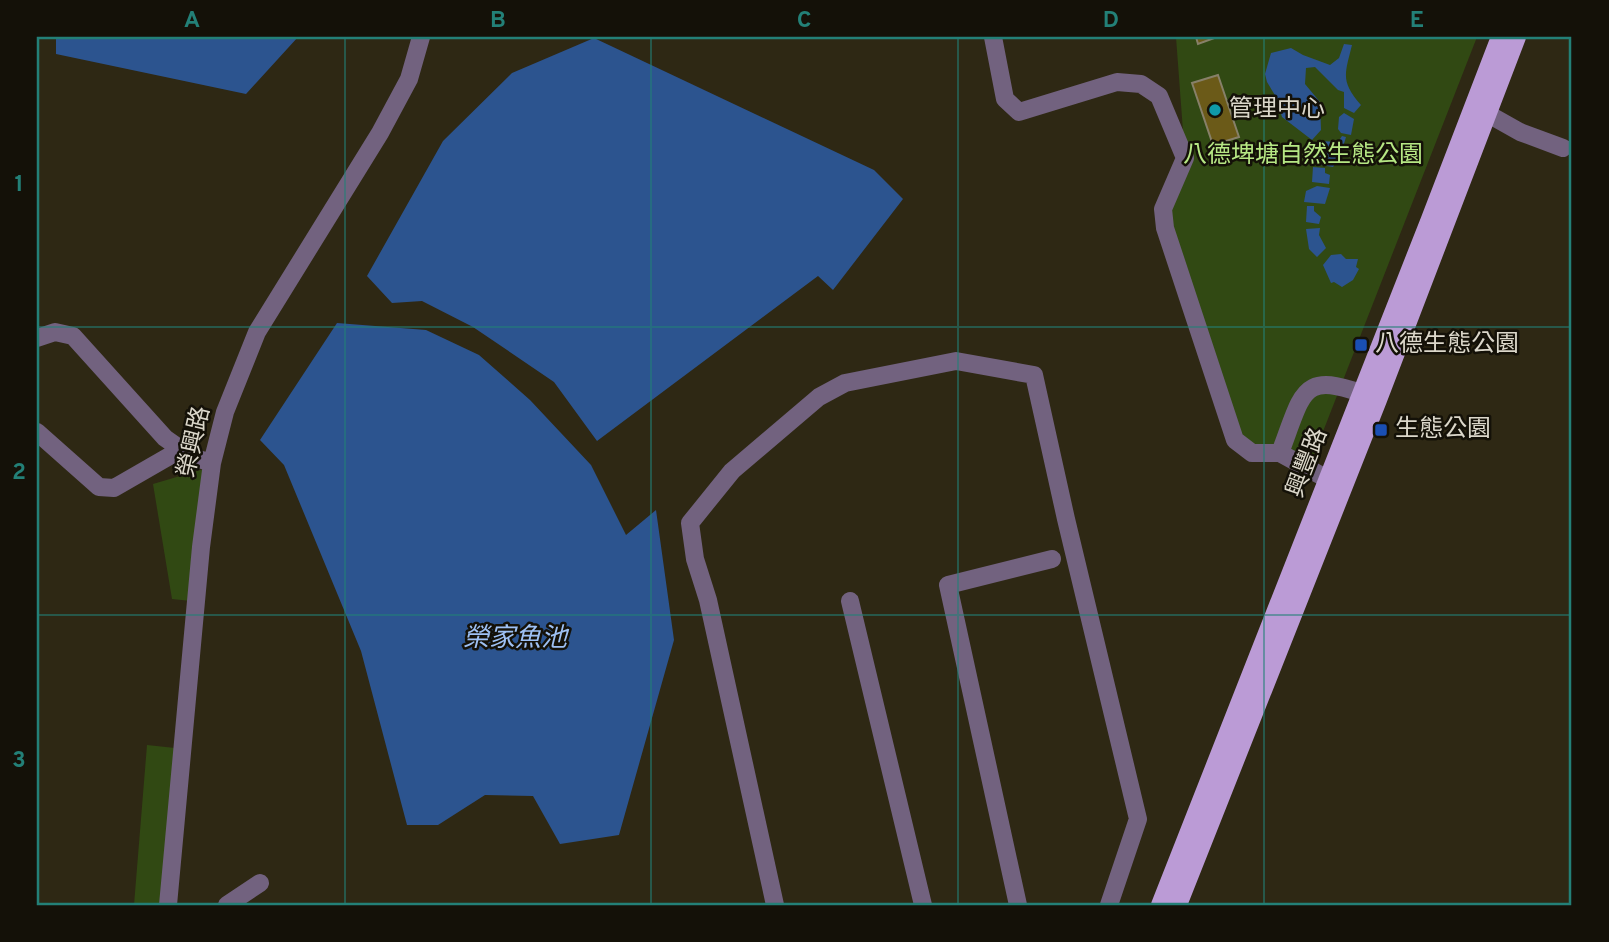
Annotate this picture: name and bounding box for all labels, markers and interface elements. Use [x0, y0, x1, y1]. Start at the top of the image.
text: A [184, 7, 200, 36]
text: B [490, 7, 506, 36]
text: C [797, 7, 811, 36]
text: D [1103, 7, 1119, 36]
text: E [1410, 7, 1424, 36]
place label: 管理中心 [1229, 95, 1325, 125]
marker: 管理中心 [1207, 102, 1223, 118]
park label: 八德埤塘自然生態公園 [1183, 141, 1423, 171]
text: 1 [14, 171, 24, 200]
place label: 八德生態公園 [1375, 330, 1519, 360]
marker: 八德生態公園 [1353, 337, 1369, 353]
street label: 榮興路 [172, 404, 218, 480]
place label: 生態公園 [1395, 415, 1491, 445]
marker: 生態公園 [1373, 422, 1389, 438]
street label: 興豐路 [1281, 424, 1335, 502]
text: 2 [12, 459, 26, 488]
water label: 榮家魚池 [463, 623, 570, 656]
text: 3 [12, 747, 26, 776]

